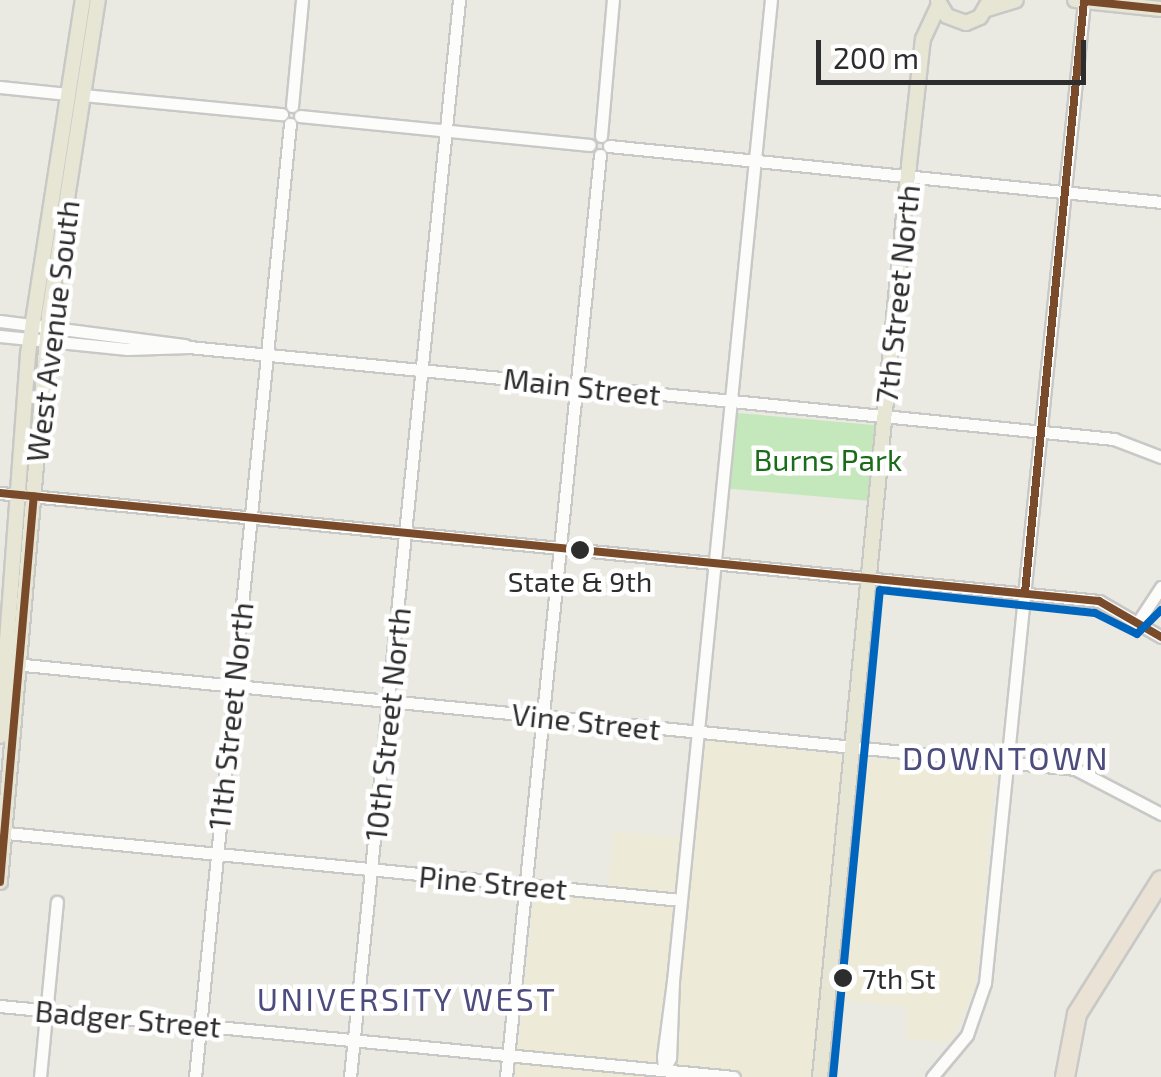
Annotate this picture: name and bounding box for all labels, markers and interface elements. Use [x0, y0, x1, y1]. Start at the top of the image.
scale bar [821, 20, 1091, 82]
text: 200 m [833, 39, 919, 75]
street label: 7th Street North [868, 183, 926, 405]
street label: West Avenue South [18, 198, 86, 464]
street label: Main Street [502, 360, 662, 412]
park label: Burns Park [754, 441, 902, 477]
marker: State & 9th [570, 540, 590, 560]
place label: State & 9th [508, 564, 652, 598]
street label: 11th Street North [200, 600, 260, 832]
street label: 10th Street North [357, 605, 417, 843]
street label: Vine Street [510, 695, 662, 747]
district label: DOWNTOWN [902, 738, 1110, 776]
street label: Pine Street [417, 858, 569, 906]
place label: 7th St [862, 961, 936, 995]
marker: 7th St [833, 968, 853, 988]
district label: UNIVERSITY WEST [256, 979, 558, 1017]
street label: Badger Street [33, 992, 223, 1044]

